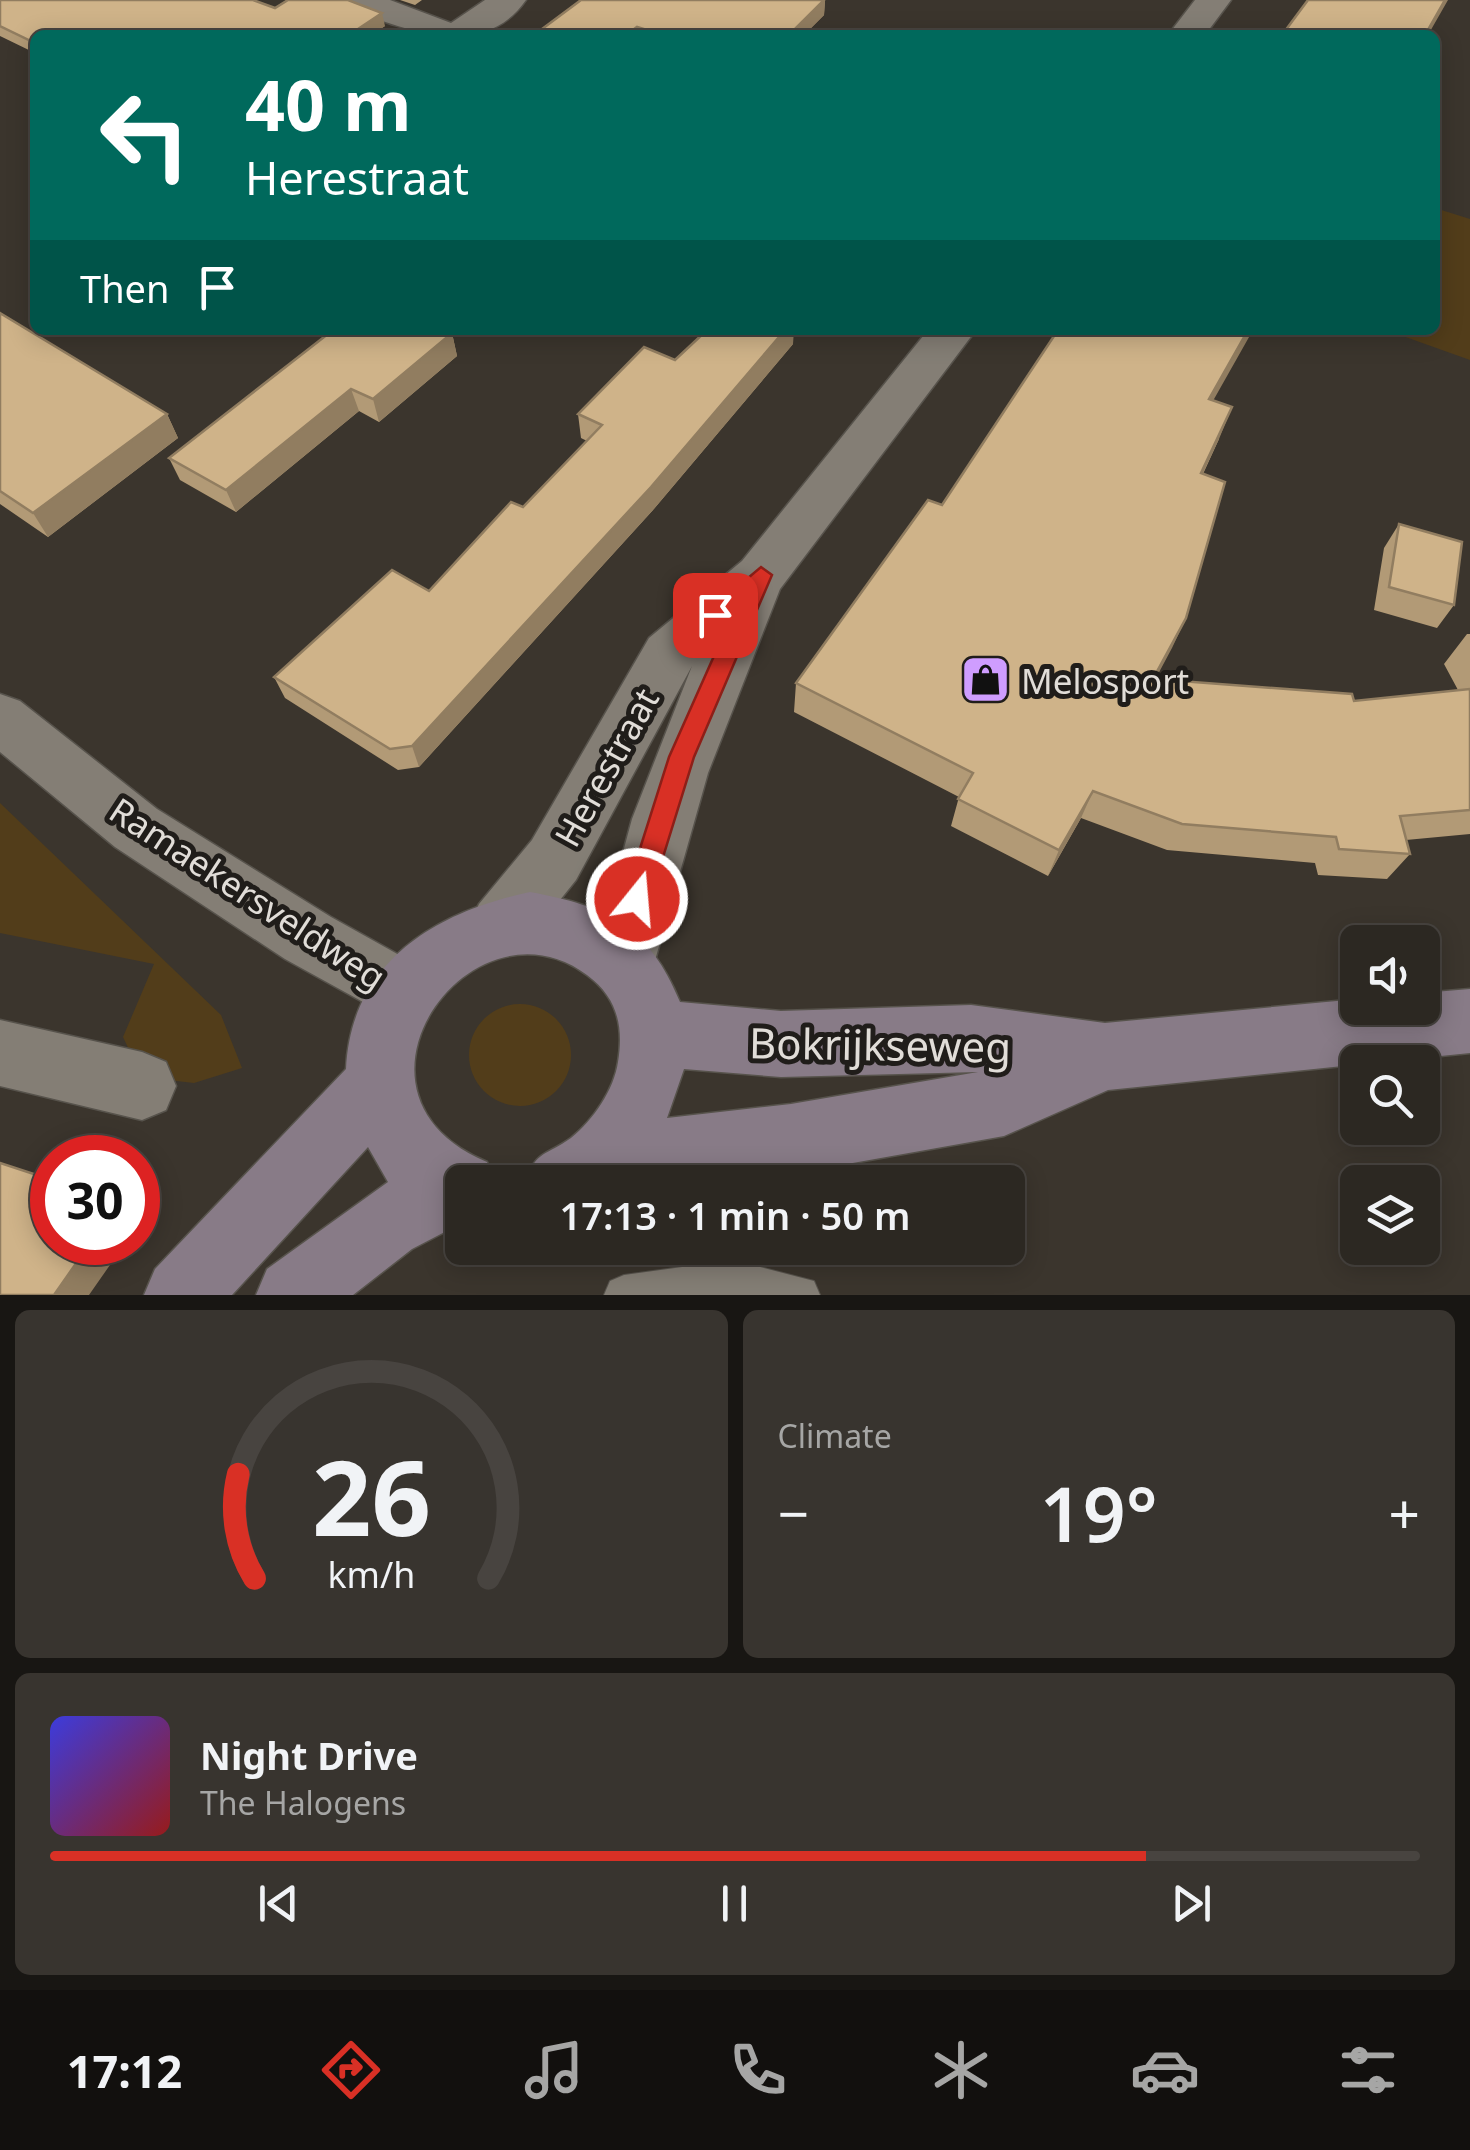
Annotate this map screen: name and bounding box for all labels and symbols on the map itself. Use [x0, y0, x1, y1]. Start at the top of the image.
pin [673, 573, 758, 658]
shop icon: Melosport [960, 654, 1012, 706]
place label: Melosport [1021, 657, 1189, 704]
street label: Herestraat [543, 679, 669, 855]
street label: Ramaekersveldweg [101, 786, 395, 1000]
position arrow [585, 847, 689, 951]
street label: Bokrijkseweg [748, 1013, 1012, 1075]
speed limit sign: 30 [30, 1135, 160, 1265]

